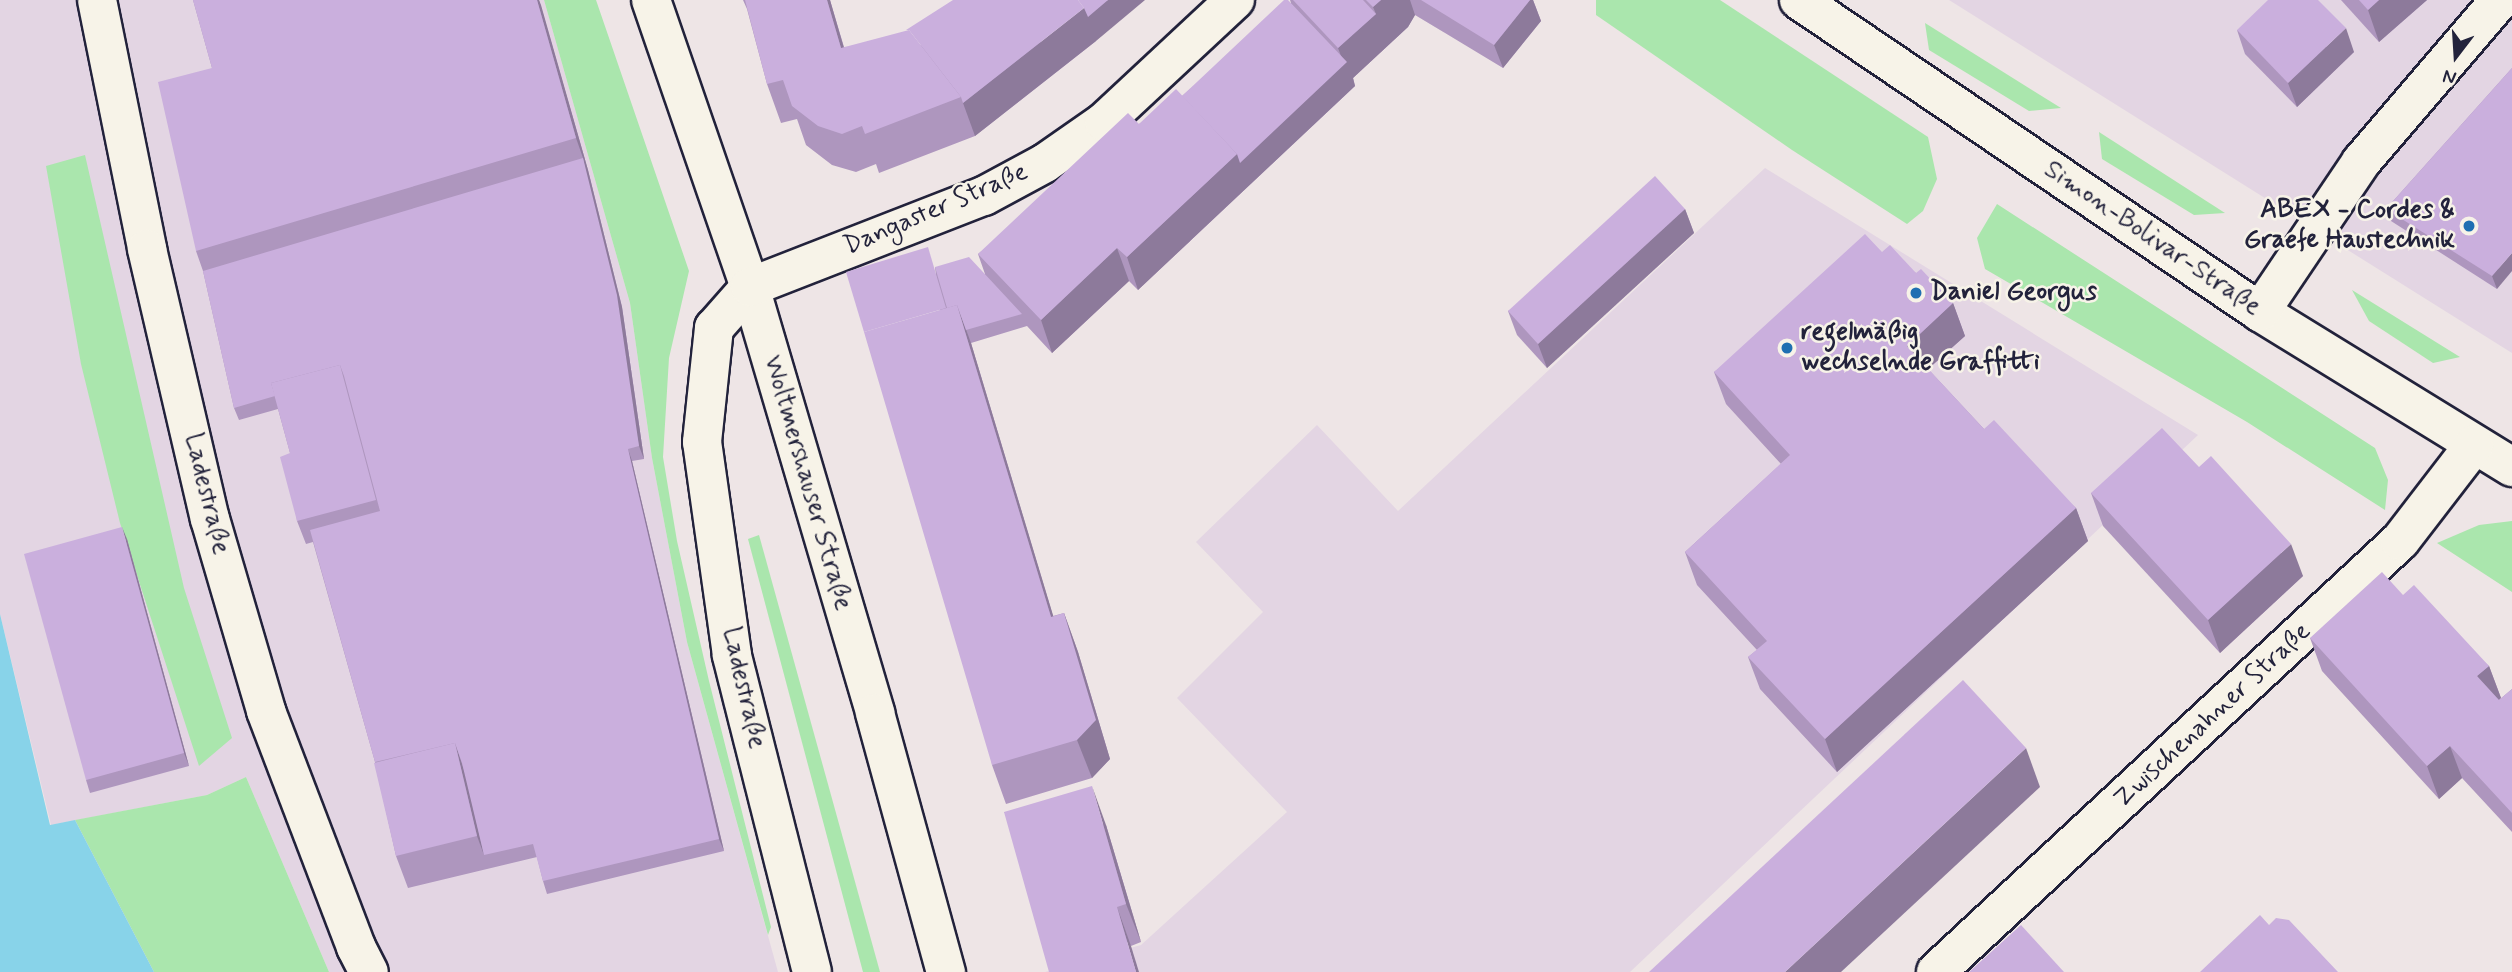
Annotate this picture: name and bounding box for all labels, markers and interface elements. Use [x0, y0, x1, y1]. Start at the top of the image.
north arrow [2421, 21, 2491, 91]
text: N [2440, 63, 2459, 90]
street label: Simon-Bolivar-Straße [2038, 155, 2266, 323]
street label: Dangaster Straße [839, 157, 1033, 263]
place label: ABEX - Cordes & Graefe Haustechnik [2244, 195, 2455, 256]
marker: ABEX - Cordes & Graefe Haustechnik [2461, 218, 2477, 234]
place label: Daniel Georgus [1930, 277, 2097, 309]
marker: Daniel Georgus [1908, 285, 1924, 301]
place label: regelmäßig wechselnde Graffitti [1801, 317, 2036, 378]
marker: regelmäßig wechselnde Graffitti [1779, 340, 1795, 356]
street label: Woltmershauser Straße [756, 354, 858, 612]
street label: Ladestraße [176, 430, 236, 558]
street label: Zwischenahner Straße [2108, 617, 2318, 815]
street label: Ladestraße [714, 624, 772, 752]

